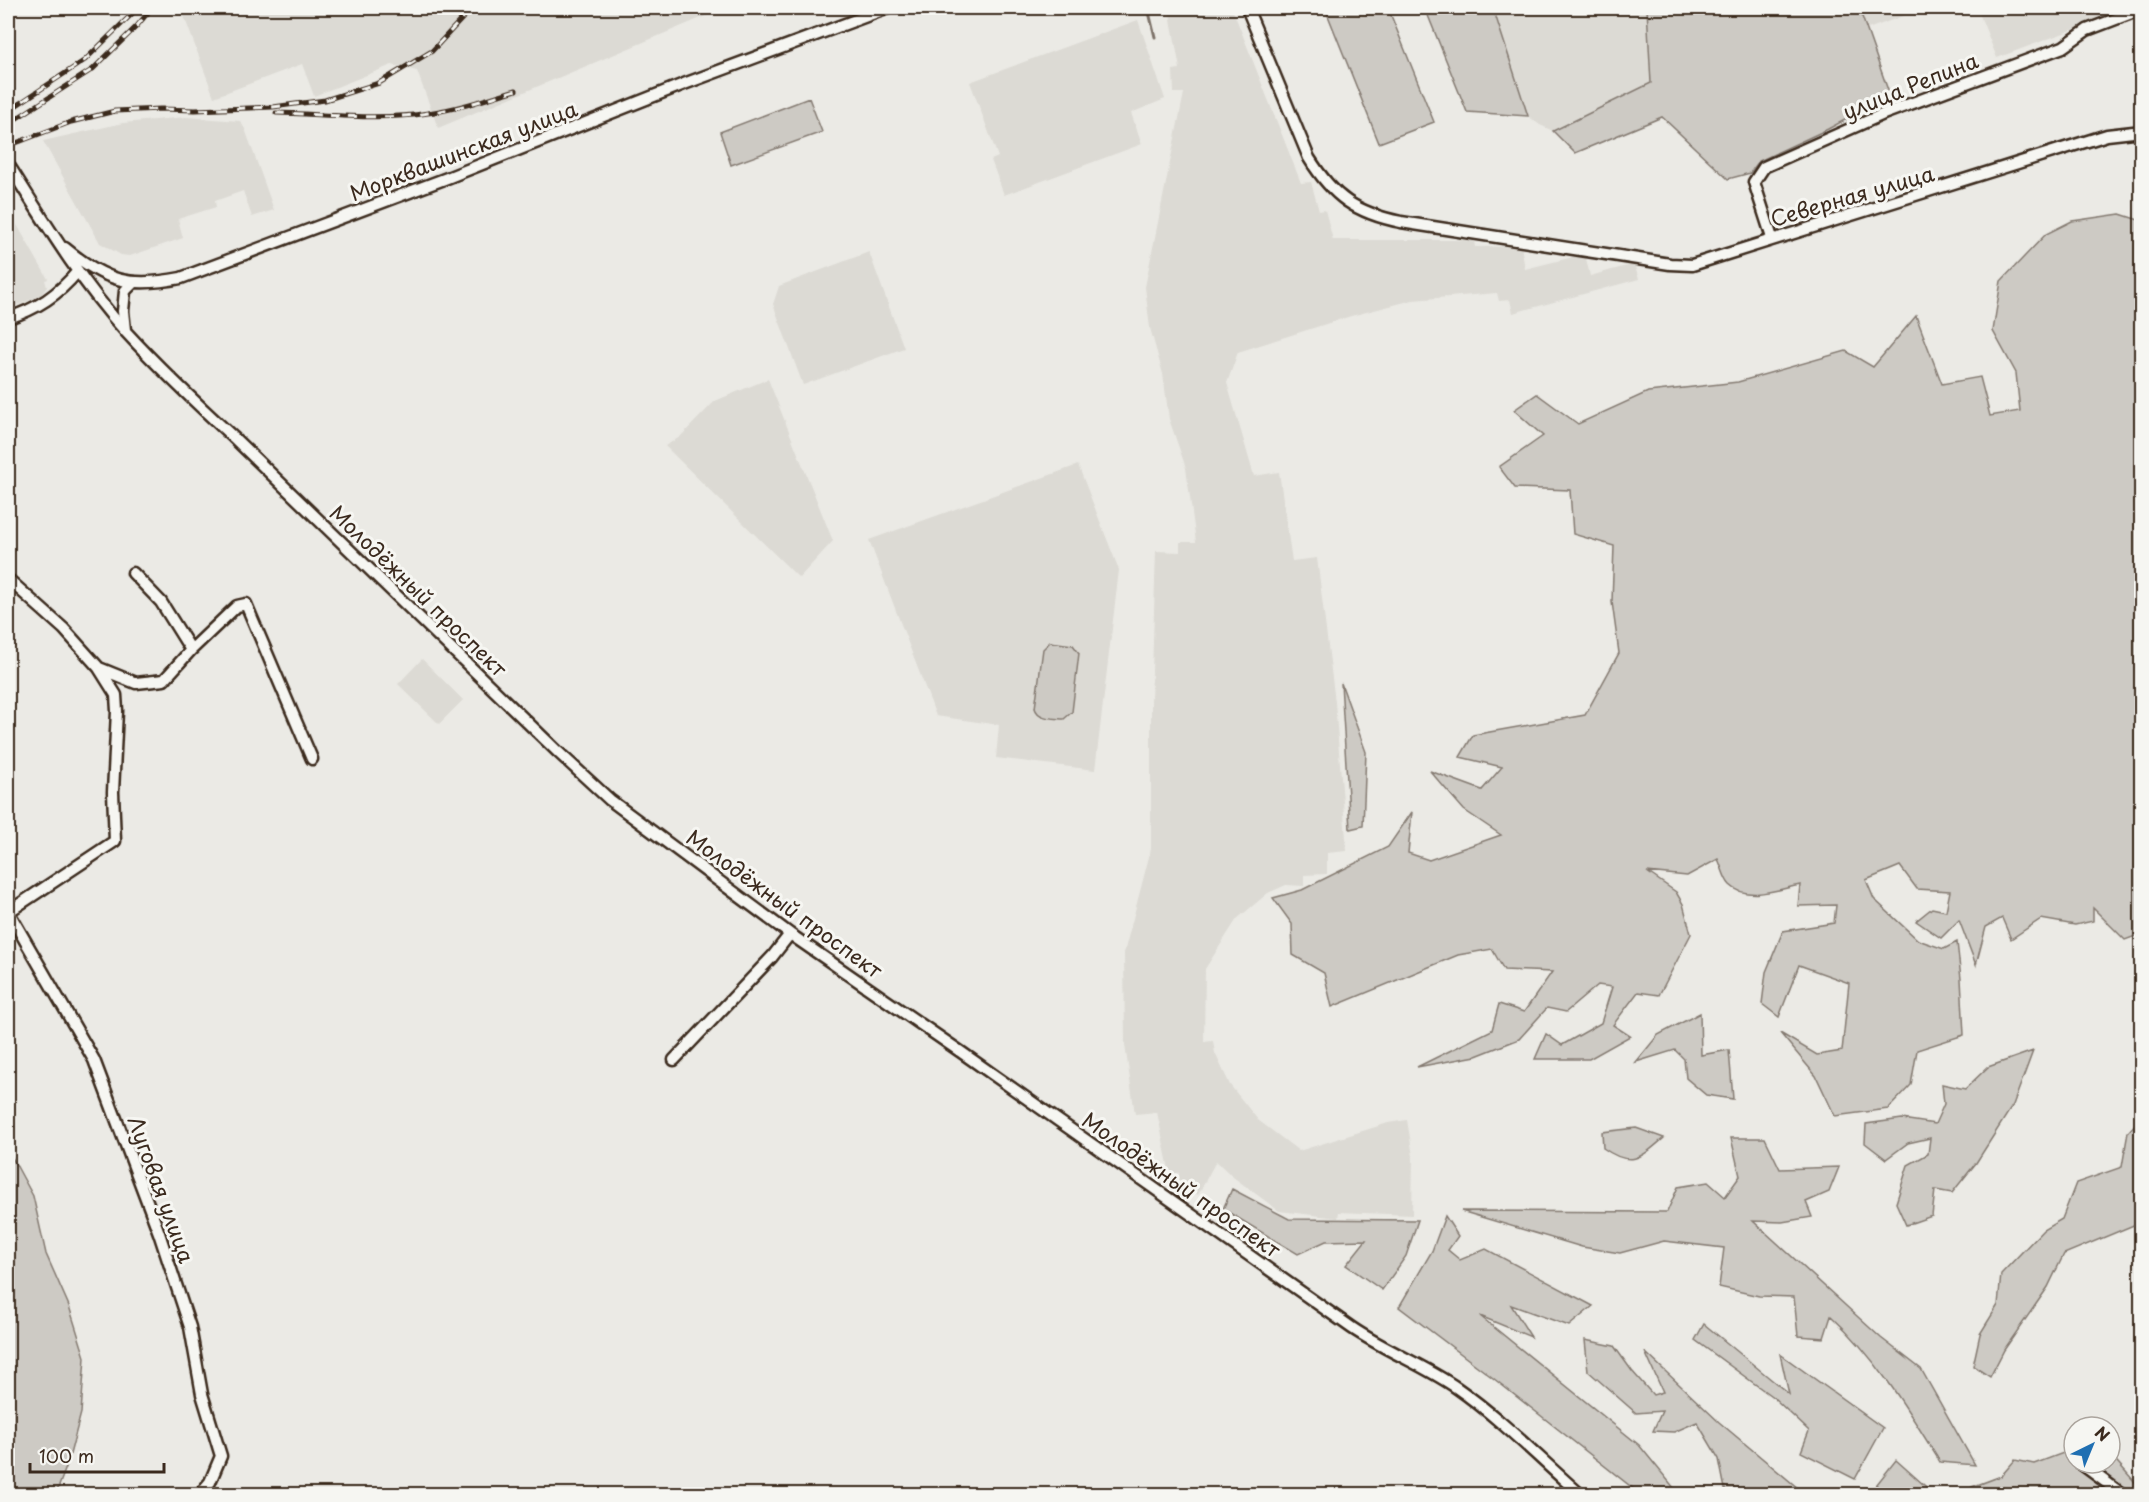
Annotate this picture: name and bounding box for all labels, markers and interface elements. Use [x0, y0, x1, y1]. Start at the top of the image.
street label: улица Репина [1838, 43, 1983, 127]
street label: Морквашинская улица [344, 91, 582, 208]
street label: Северная улица [1766, 156, 1938, 234]
street label: Молодёжный проспект [323, 497, 515, 684]
street label: Молодёжный проспект [680, 821, 890, 986]
street label: Молодёжный проспект [1076, 1103, 1288, 1265]
street label: Луговая улица [121, 1111, 204, 1268]
north arrow [2062, 1415, 2122, 1475]
text: N [2090, 1420, 2116, 1446]
scale bar [30, 1436, 164, 1474]
text: 100 m [39, 1442, 94, 1469]

